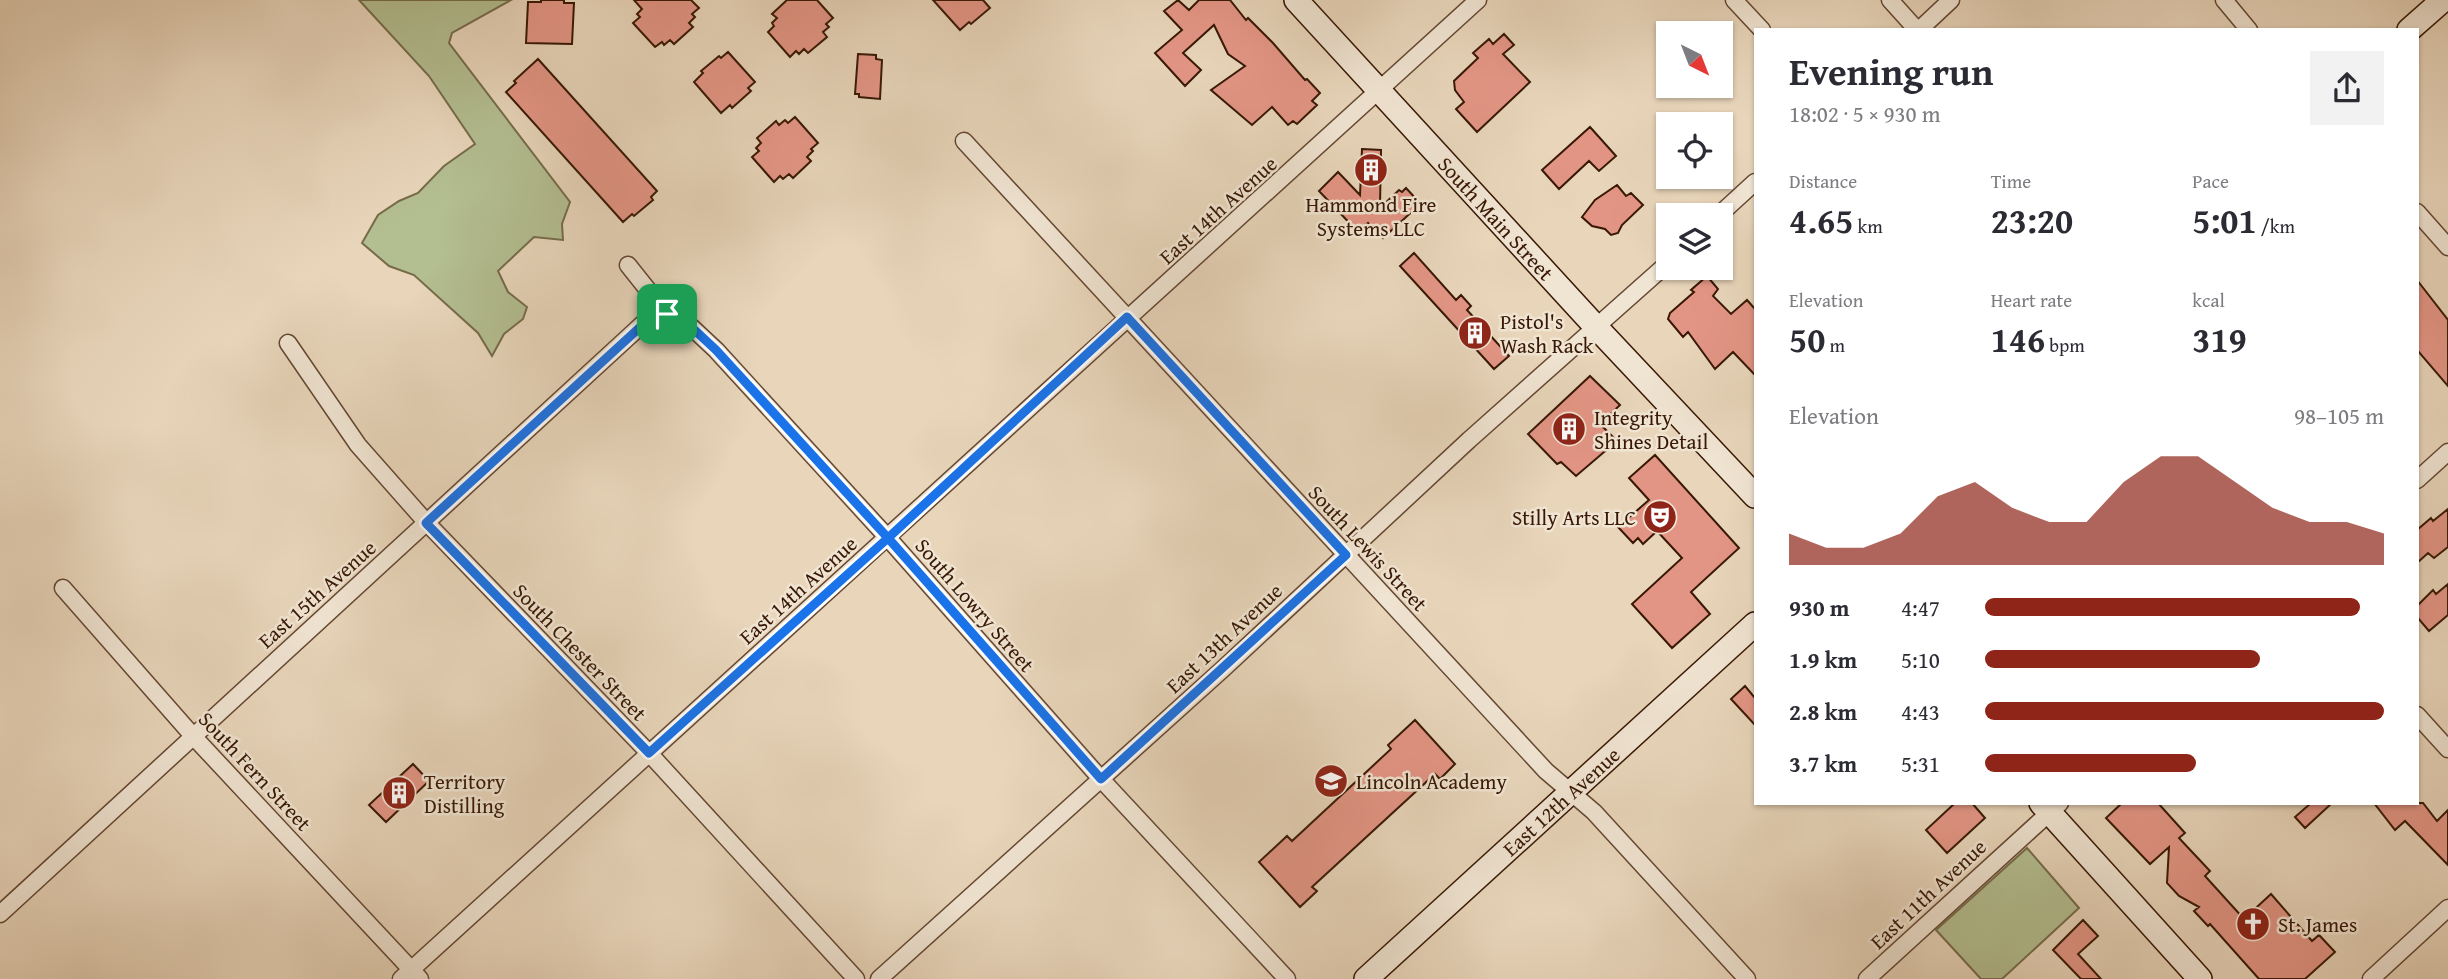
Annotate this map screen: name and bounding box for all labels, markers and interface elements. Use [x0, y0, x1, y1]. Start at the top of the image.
north arrow [1656, 21, 1732, 98]
map controls [1656, 21, 1733, 280]
text: Evening run [1789, 43, 1993, 99]
button: share [2310, 51, 2384, 125]
text: 18:02 · 5 × 930 m [1789, 97, 1941, 130]
button: locate [1656, 112, 1733, 189]
street label: East 14th Avenue [1152, 148, 1284, 272]
street label: South Main Street [1431, 149, 1562, 288]
building icon: Hammond Fire Systems LLC [1352, 151, 1390, 189]
text: Distance [1789, 167, 1857, 195]
text: Time [1991, 167, 2031, 195]
text: Pace [2192, 167, 2229, 195]
place label: Hammond Fire Systems LLC [1306, 189, 1437, 244]
text: 4.65 [1789, 195, 1853, 246]
text: 23:20 [1991, 195, 2073, 246]
text: 5:01 [2192, 195, 2257, 246]
button: layers [1656, 203, 1733, 280]
text: km [1853, 212, 1883, 240]
text: /km [2257, 212, 2295, 240]
pin [637, 284, 697, 344]
text: Elevation [1789, 286, 1863, 314]
text: Heart rate [1991, 286, 2072, 314]
text: kcal [2192, 286, 2225, 314]
icon: arrive [648, 295, 686, 333]
place label: Pistol's Wash Rack [1500, 306, 1594, 361]
building icon: Pistol's Wash Rack [1456, 314, 1494, 352]
text: 50 [1789, 314, 1825, 365]
text: 146 [1991, 314, 2045, 365]
text: 319 [2192, 314, 2247, 365]
text: m [1825, 331, 1845, 359]
text: bpm [2045, 331, 2085, 359]
text: Elevation [1789, 399, 1879, 432]
text: 98–105 m [2294, 399, 2384, 432]
place label: Integrity Shines Detail [1594, 402, 1708, 457]
building icon: Integrity Shines Detail [1550, 410, 1588, 448]
street label: South Lewis Street [1301, 478, 1435, 619]
theatre icon: Stilly Arts LLC [1641, 498, 1679, 536]
place label: Stilly Arts LLC [1512, 502, 1636, 533]
street label: East 14th Avenue [732, 528, 864, 652]
street label: South Lowry Street [908, 531, 1042, 679]
street label: East 15th Avenue [251, 532, 383, 656]
street label: South Chester Street [506, 576, 655, 728]
street label: East 13th Avenue [1159, 576, 1289, 700]
text: 930 m [1789, 591, 1850, 624]
text: 4:47 [1901, 591, 1940, 624]
text: 1.9 km [1789, 643, 1857, 676]
text: 5:10 [1901, 643, 1940, 676]
text: 2.8 km [1789, 695, 1857, 728]
text: 4:43 [1901, 695, 1940, 728]
street label: South Fern Street [191, 704, 319, 838]
street label: East 12th Avenue [1495, 739, 1627, 863]
text: 3.7 km [1789, 747, 1857, 780]
text: 5:31 [1901, 747, 1940, 780]
school or university icon: Lincoln Academy [1312, 762, 1350, 800]
place label: Territory Distilling [424, 766, 506, 821]
place label: Lincoln Academy [1356, 766, 1507, 797]
building icon: Territory Distilling [380, 774, 418, 812]
street label: East 11th Avenue [1863, 832, 1993, 956]
church icon: St. James [2234, 905, 2272, 943]
place label: St. James [2278, 909, 2357, 940]

